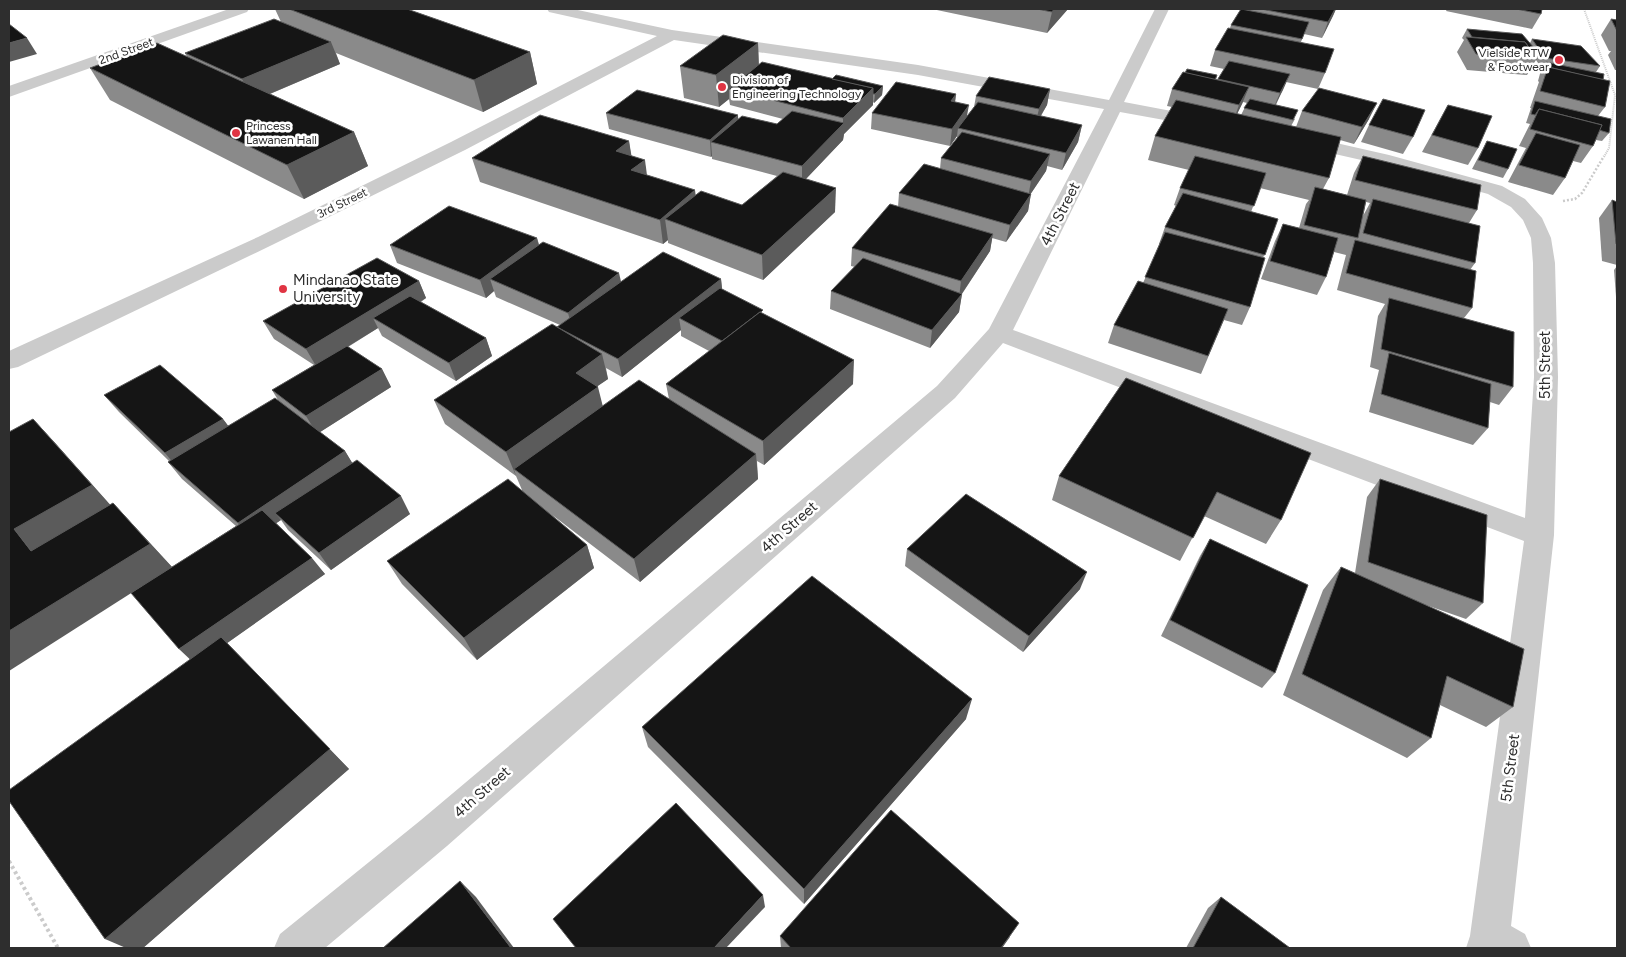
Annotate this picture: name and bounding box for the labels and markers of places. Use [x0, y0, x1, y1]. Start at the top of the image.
place label: Vielside RTW & Footwear [1478, 46, 1549, 74]
marker: Vielside RTW & Footwear [1553, 54, 1565, 66]
place label: Division of Engineering Technology [732, 73, 862, 101]
marker: Division of Engineering Technology [716, 81, 728, 93]
place label: Princess Lawanen Hall [246, 119, 317, 147]
marker: Princess Lawanen Hall [230, 127, 242, 139]
place label: Mindanao State University [293, 271, 399, 306]
marker: Mindanao State University [277, 283, 289, 295]

